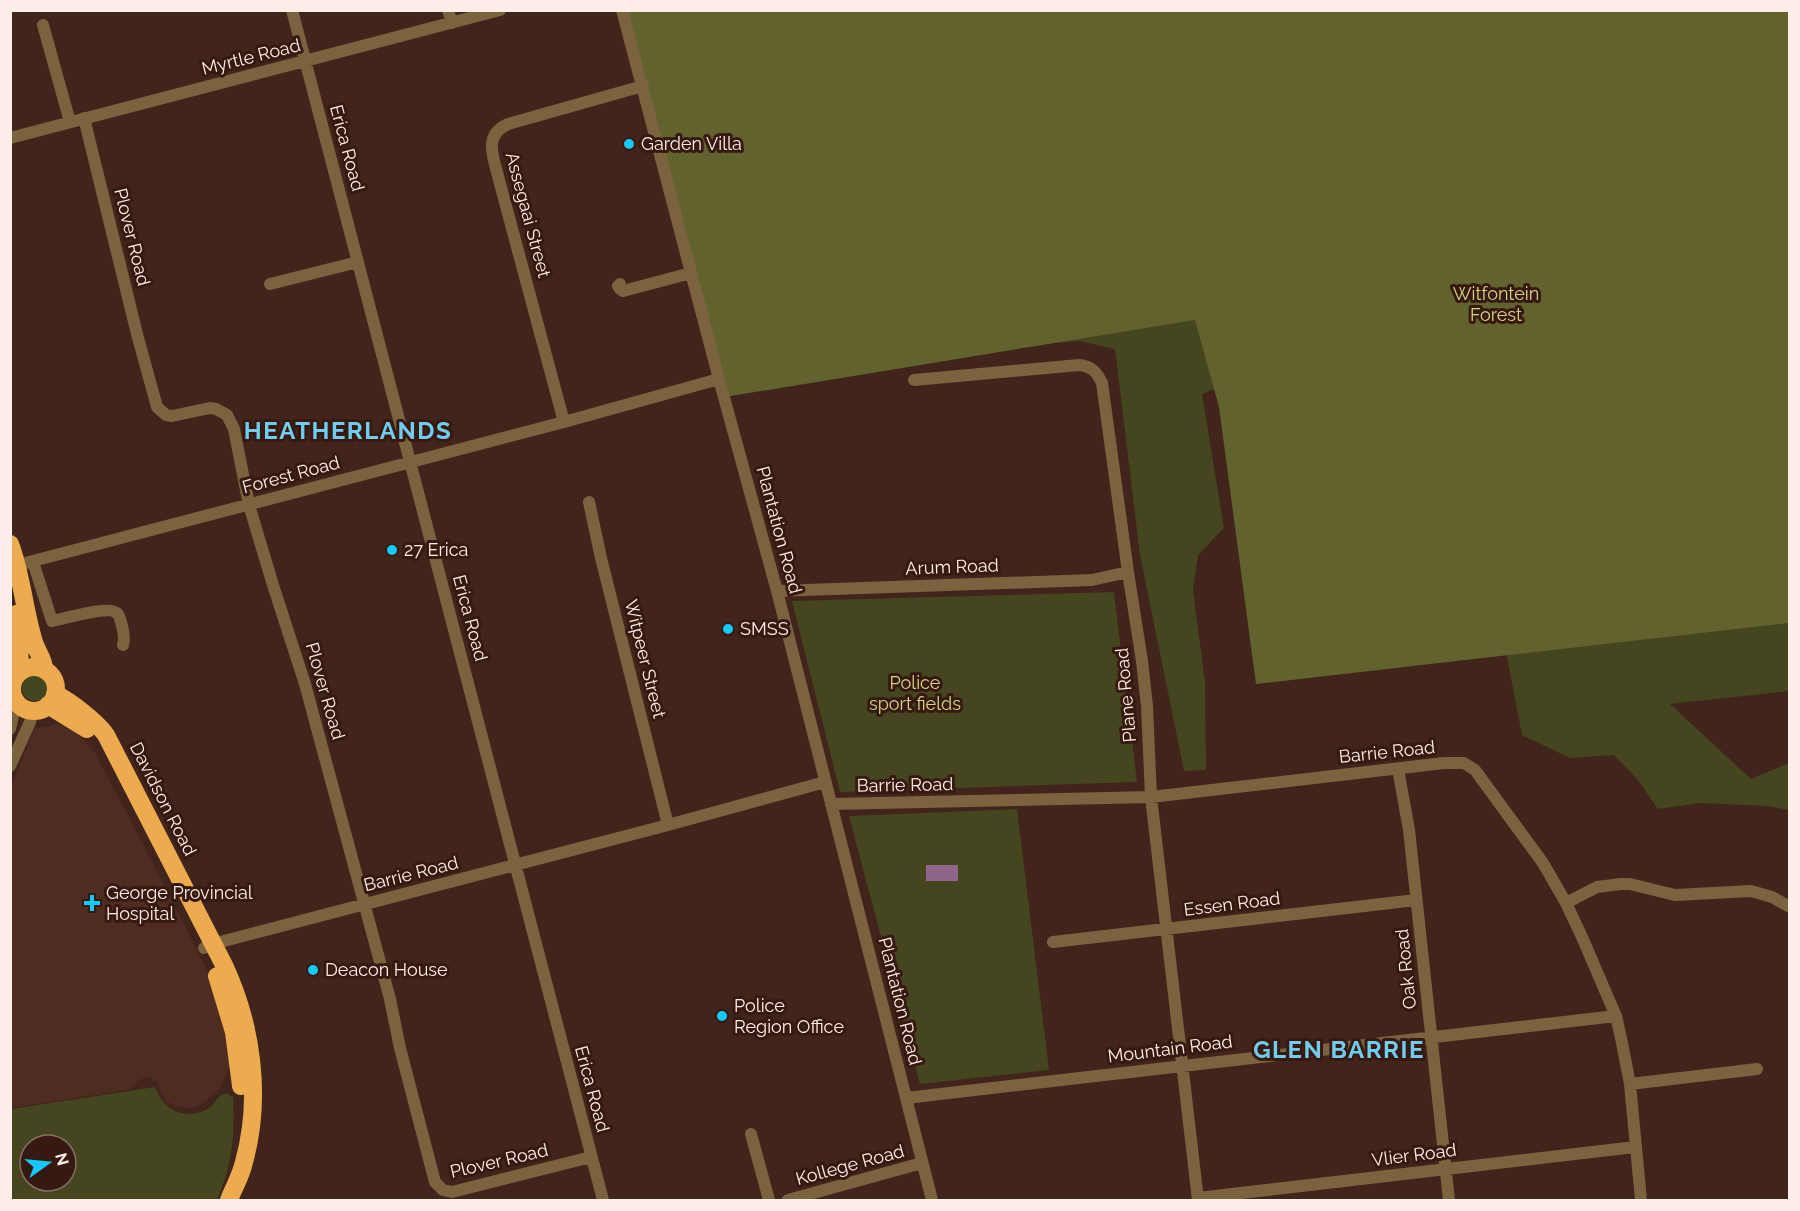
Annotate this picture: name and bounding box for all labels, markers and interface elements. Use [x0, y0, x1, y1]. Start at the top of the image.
street label: Myrtle Road [199, 34, 302, 79]
street label: Erica Road [326, 102, 369, 193]
place label: Garden Villa [641, 133, 742, 154]
marker: Garden Villa [622, 137, 636, 151]
street label: Assegaai Street [502, 150, 555, 280]
street label: Plover Road [110, 186, 155, 288]
park label: Witfontein Forest [1453, 283, 1539, 325]
district label: HEATHERLANDS [244, 416, 452, 445]
street label: Forest Road [240, 451, 342, 498]
street label: Plantation Road [752, 464, 807, 596]
place label: 27 Erica [404, 539, 468, 560]
marker: 27 Erica [385, 543, 399, 557]
street label: Arum Road [905, 554, 999, 579]
street label: Erica Road [449, 572, 492, 663]
street label: Witpeer Street [621, 597, 670, 720]
place label: SMSS [740, 618, 789, 639]
marker: SMSS [721, 622, 735, 636]
street label: Plover Road [302, 640, 349, 742]
street label: Plane Road [1111, 647, 1140, 743]
park label: Police sport fields [869, 672, 961, 714]
street label: Barrie Road [1338, 736, 1436, 767]
street label: Davidson Road [126, 738, 201, 859]
street label: Barrie Road [856, 773, 954, 796]
street label: Barrie Road [361, 852, 460, 895]
place label: George Provincial Hospital [106, 882, 253, 924]
street label: Essen Road [1182, 887, 1281, 920]
marker: George Provincial Hospital [83, 894, 101, 912]
street label: Oak Road [1391, 928, 1420, 1010]
street label: Plantation Road [874, 935, 927, 1067]
place label: Deacon House [325, 959, 448, 980]
marker: Deacon House [306, 963, 320, 977]
place label: Police Region Office [734, 995, 844, 1037]
marker: Police Region Office [715, 1009, 729, 1023]
street label: Mountain Road [1106, 1030, 1233, 1067]
district label: GLEN BARRIE [1253, 1035, 1425, 1064]
street label: Erica Road [571, 1043, 614, 1134]
north arrow [18, 1133, 78, 1193]
street label: Plover Road [448, 1139, 550, 1182]
street label: Vlier Road [1370, 1139, 1458, 1170]
street label: Kollege Road [793, 1140, 906, 1189]
text: N [51, 1151, 73, 1168]

